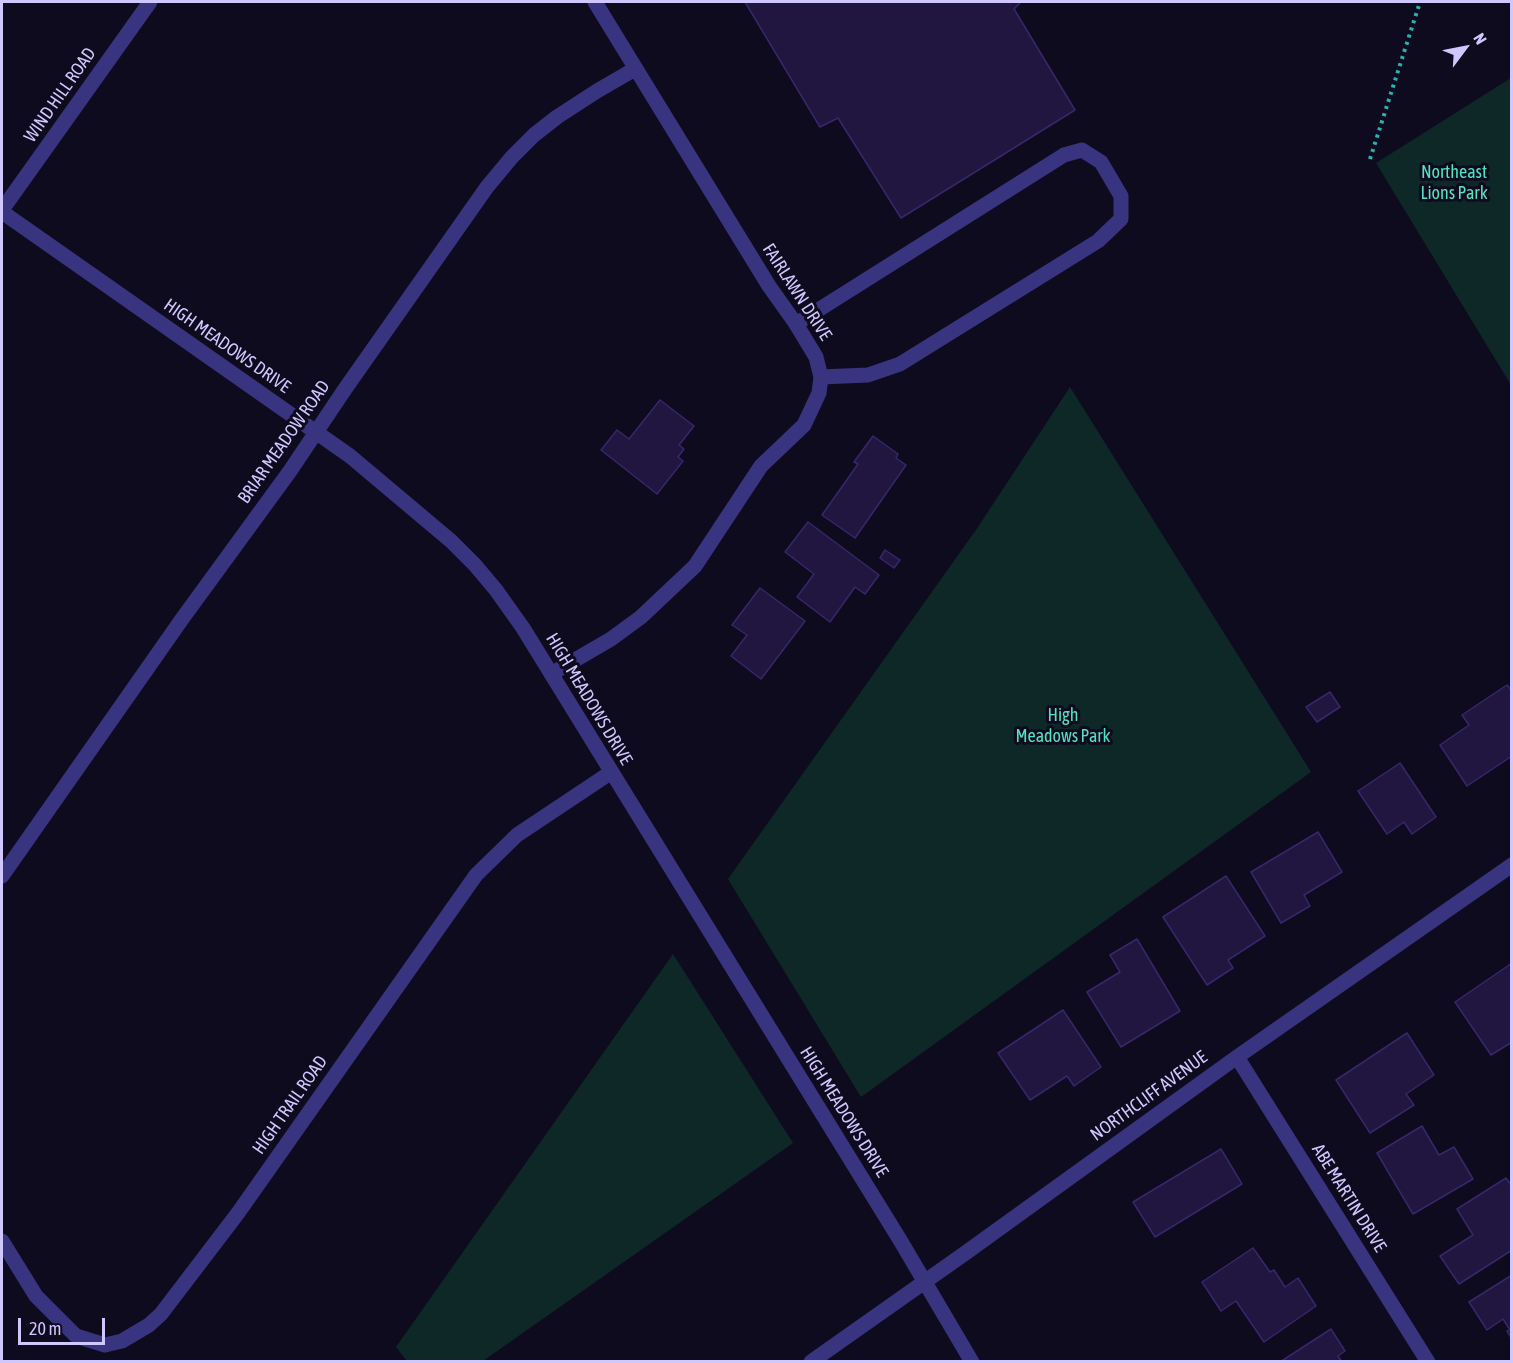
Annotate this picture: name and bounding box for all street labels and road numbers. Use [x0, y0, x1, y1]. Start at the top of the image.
street label: WIND HILL ROAD [19, 44, 101, 146]
street label: FAIRLAWN DRIVE [758, 240, 836, 344]
street label: HIGH MEADOWS DRIVE [159, 294, 295, 398]
street label: BRIAR MEADOW ROAD [234, 376, 334, 508]
street label: HIGH MEADOWS DRIVE [541, 629, 637, 769]
street label: HIGH MEADOWS DRIVE [795, 1043, 893, 1181]
street label: NORTHCLIFF AVENUE [1086, 1046, 1212, 1146]
street label: HIGH TRAIL ROAD [248, 1052, 332, 1158]
street label: ABE MARTIN DRIVE [1307, 1140, 1391, 1256]

